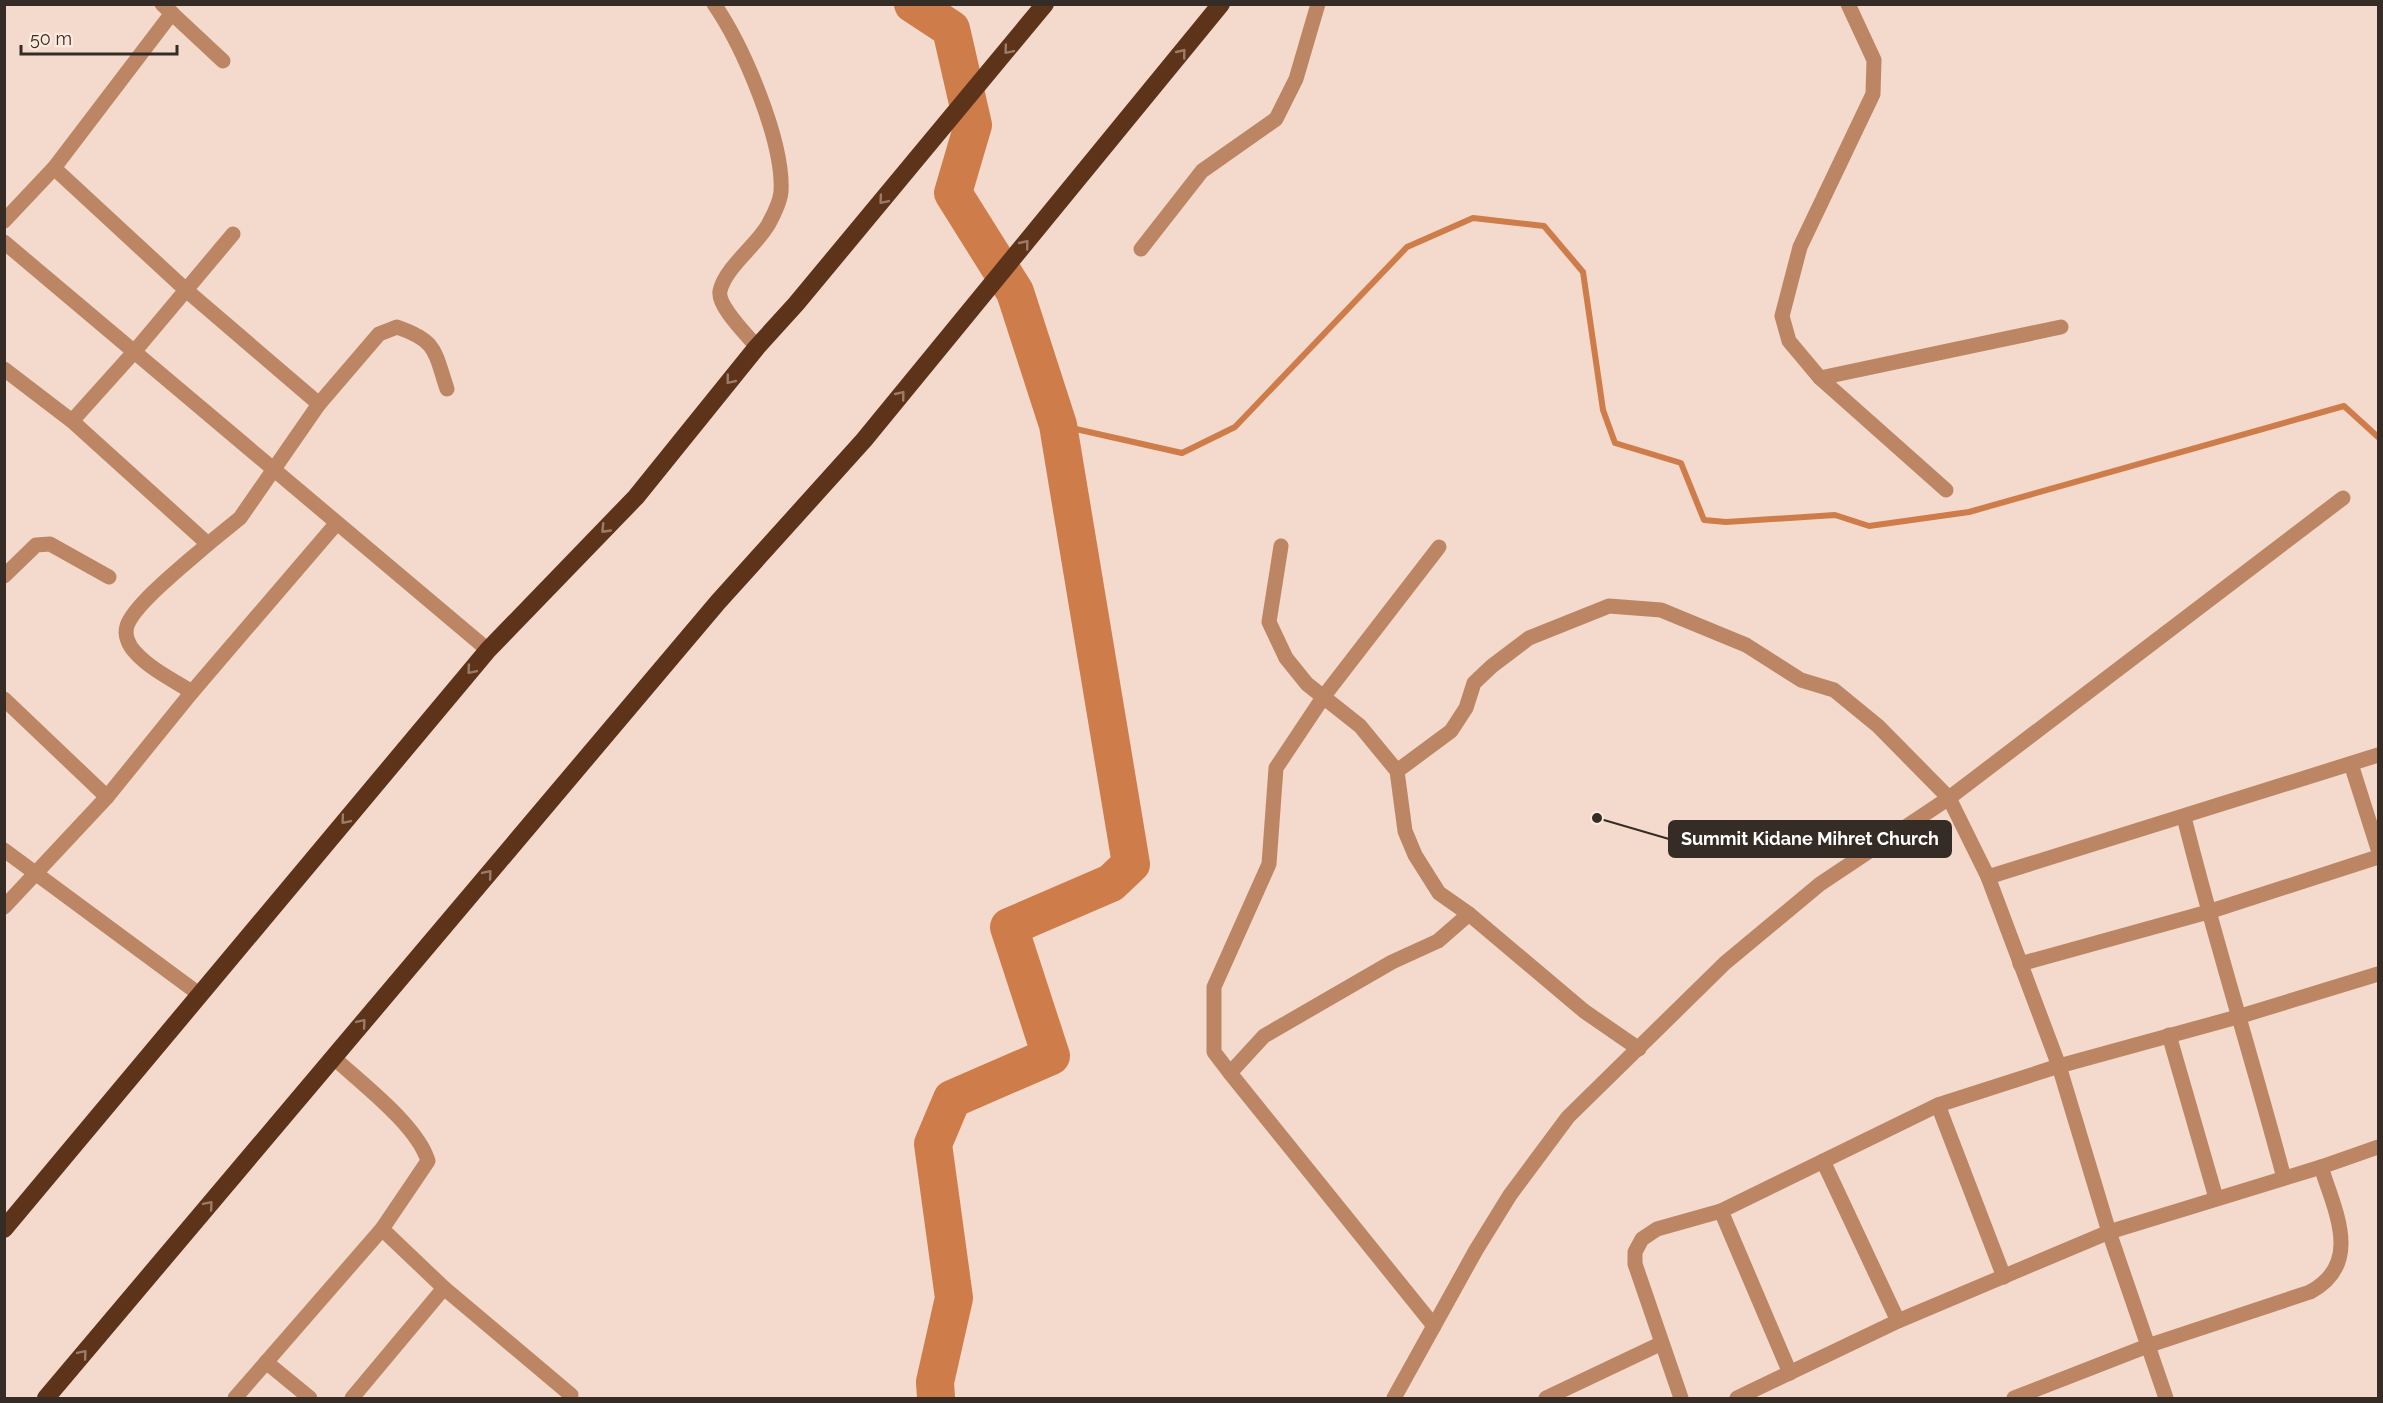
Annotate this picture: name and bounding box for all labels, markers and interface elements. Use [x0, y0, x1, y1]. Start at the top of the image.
scale bar [21, 18, 177, 56]
text: 50 m [30, 28, 72, 49]
one-way arrow [1004, 43, 1015, 54]
one-way arrow [1174, 49, 1185, 60]
one-way arrow [879, 193, 890, 204]
one-way arrow [1018, 240, 1029, 251]
one-way arrow [727, 373, 738, 384]
one-way arrow [894, 391, 905, 402]
one-way arrow [601, 521, 612, 532]
one-way arrow [467, 663, 478, 674]
one-way arrow [341, 813, 352, 824]
callout: Summit Kidane Mihret Church [1669, 821, 1951, 857]
text: Summit Kidane Mihret Church [1681, 828, 1939, 849]
one-way arrow [480, 870, 491, 881]
one-way arrow [355, 1019, 366, 1030]
one-way arrow [202, 1201, 213, 1212]
one-way arrow [76, 1350, 87, 1361]

